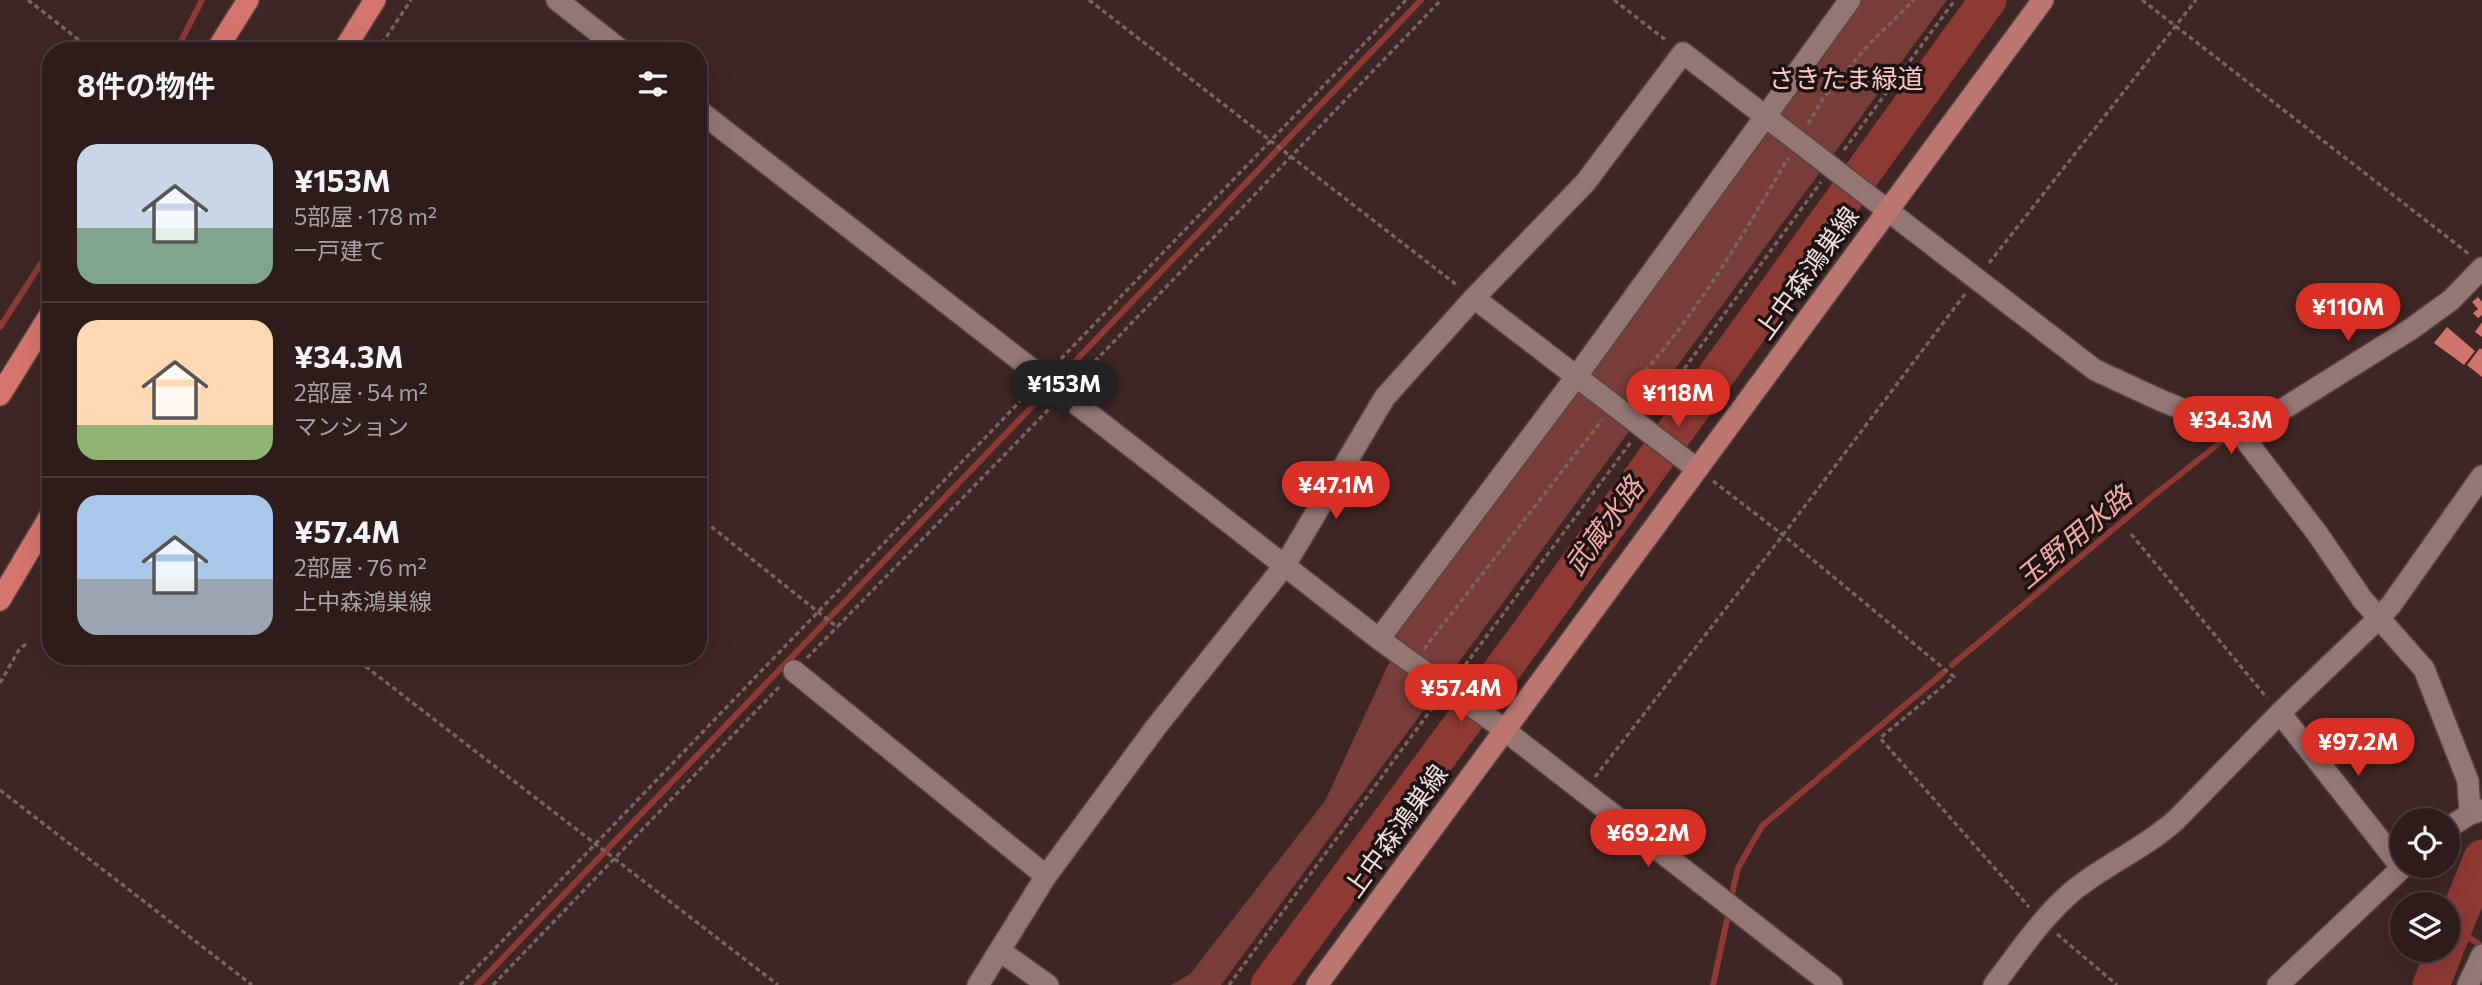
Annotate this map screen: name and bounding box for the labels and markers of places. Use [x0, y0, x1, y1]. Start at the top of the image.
pin: ¥110M [2299, 284, 2397, 343]
pin: ¥153M [1015, 360, 1113, 420]
pin: ¥118M [1629, 370, 1727, 429]
pin: ¥34.3M [2174, 396, 2288, 456]
pin: ¥47.1M [1279, 462, 1393, 521]
pin: ¥57.4M [1404, 664, 1518, 724]
pin: ¥97.2M [2301, 718, 2415, 778]
pin: ¥69.2M [1591, 810, 1705, 869]

